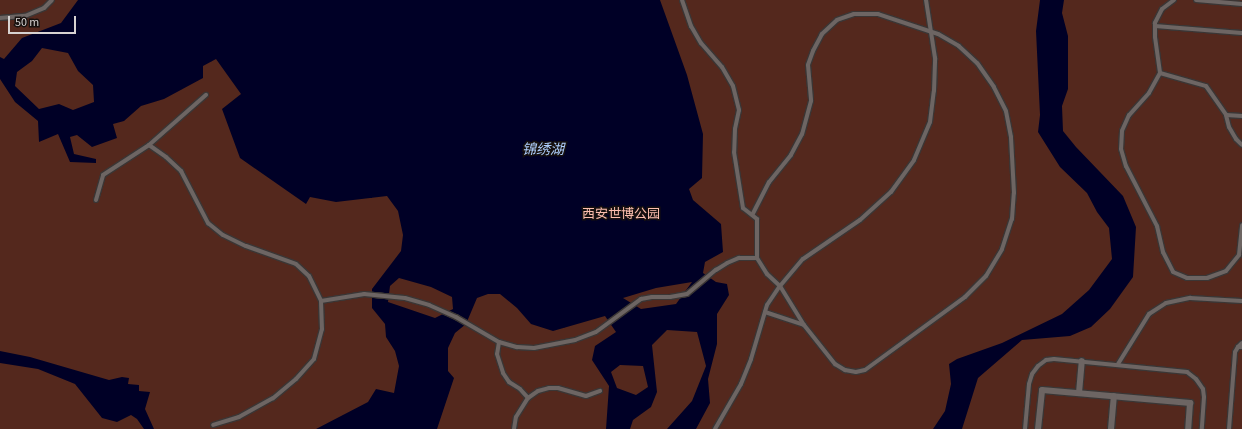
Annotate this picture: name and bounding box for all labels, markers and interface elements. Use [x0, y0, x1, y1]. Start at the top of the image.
scale bar [10, 8, 78, 34]
text: 50 m [15, 14, 39, 31]
water label: 锦绣湖 [522, 142, 564, 158]
park label: 西安世博公园 [582, 206, 660, 222]

